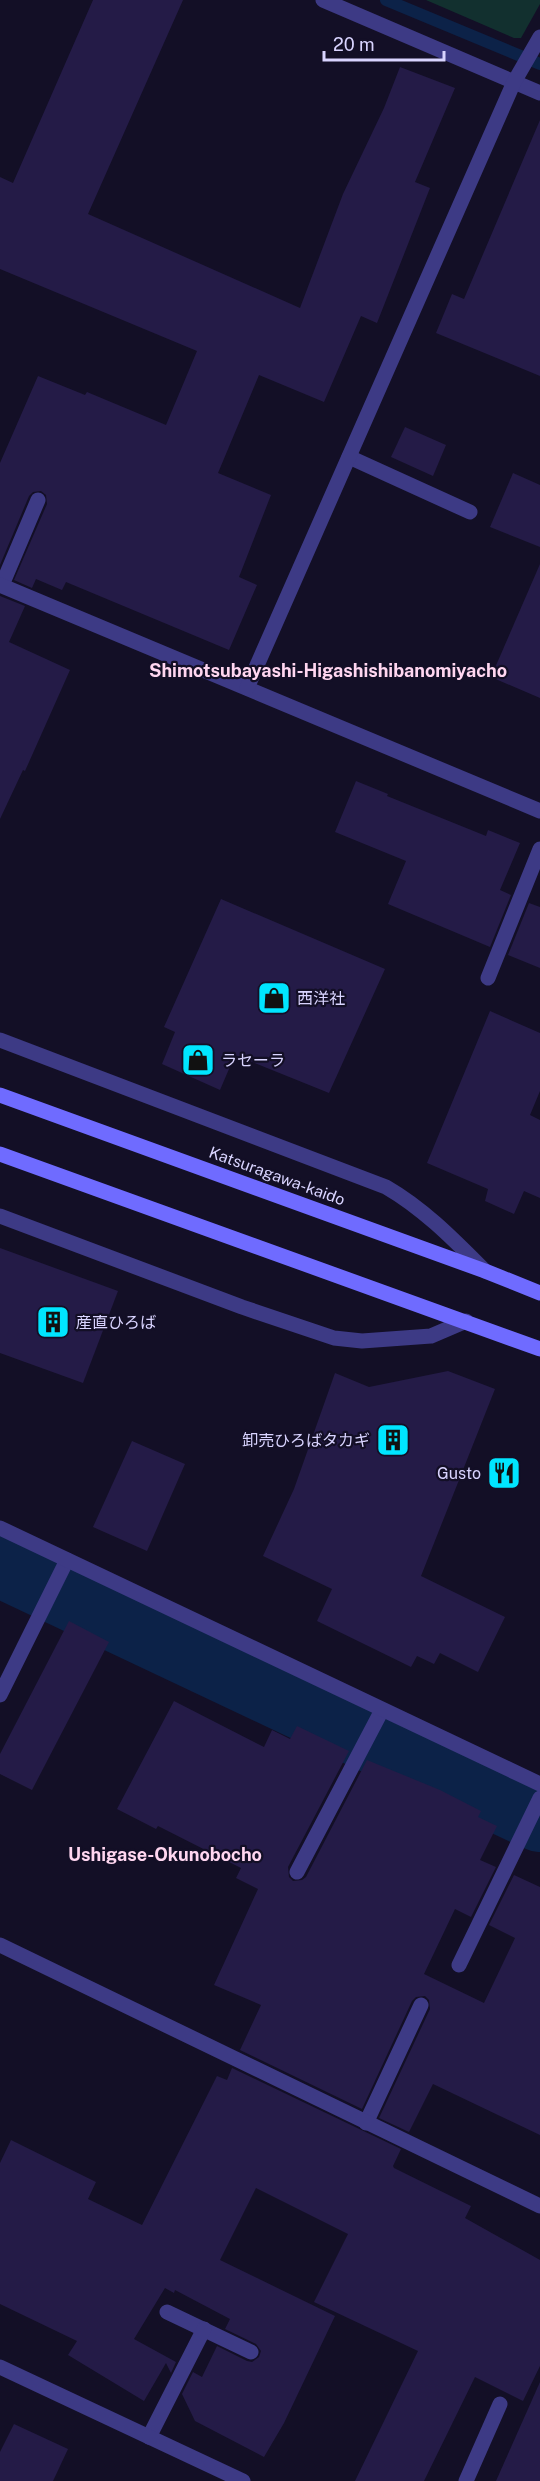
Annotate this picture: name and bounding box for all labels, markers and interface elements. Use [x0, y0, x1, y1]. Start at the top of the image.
scale bar [324, 24, 444, 62]
text: 20 m [333, 34, 375, 55]
district label: Shimotsubayashi-Higashishibanomiyacho [149, 660, 507, 681]
shop icon: 西洋社 [256, 980, 292, 1016]
place label: 西洋社 [297, 989, 345, 1008]
shop icon: ラセーラ [180, 1042, 216, 1078]
place label: ラセーラ [221, 1051, 285, 1070]
street label: Katsuragawa-kaido [206, 1143, 348, 1209]
building icon: 産直ひろば [35, 1304, 71, 1340]
place label: 産直ひろば [76, 1313, 156, 1332]
building icon: 卸売ひろばタカギ [375, 1422, 411, 1458]
place label: 卸売ひろばタカギ [242, 1431, 370, 1450]
restaurant icon: Gusto [486, 1455, 522, 1491]
place label: Gusto [437, 1464, 481, 1483]
district label: Ushigase-Okunobocho [68, 1844, 262, 1865]

